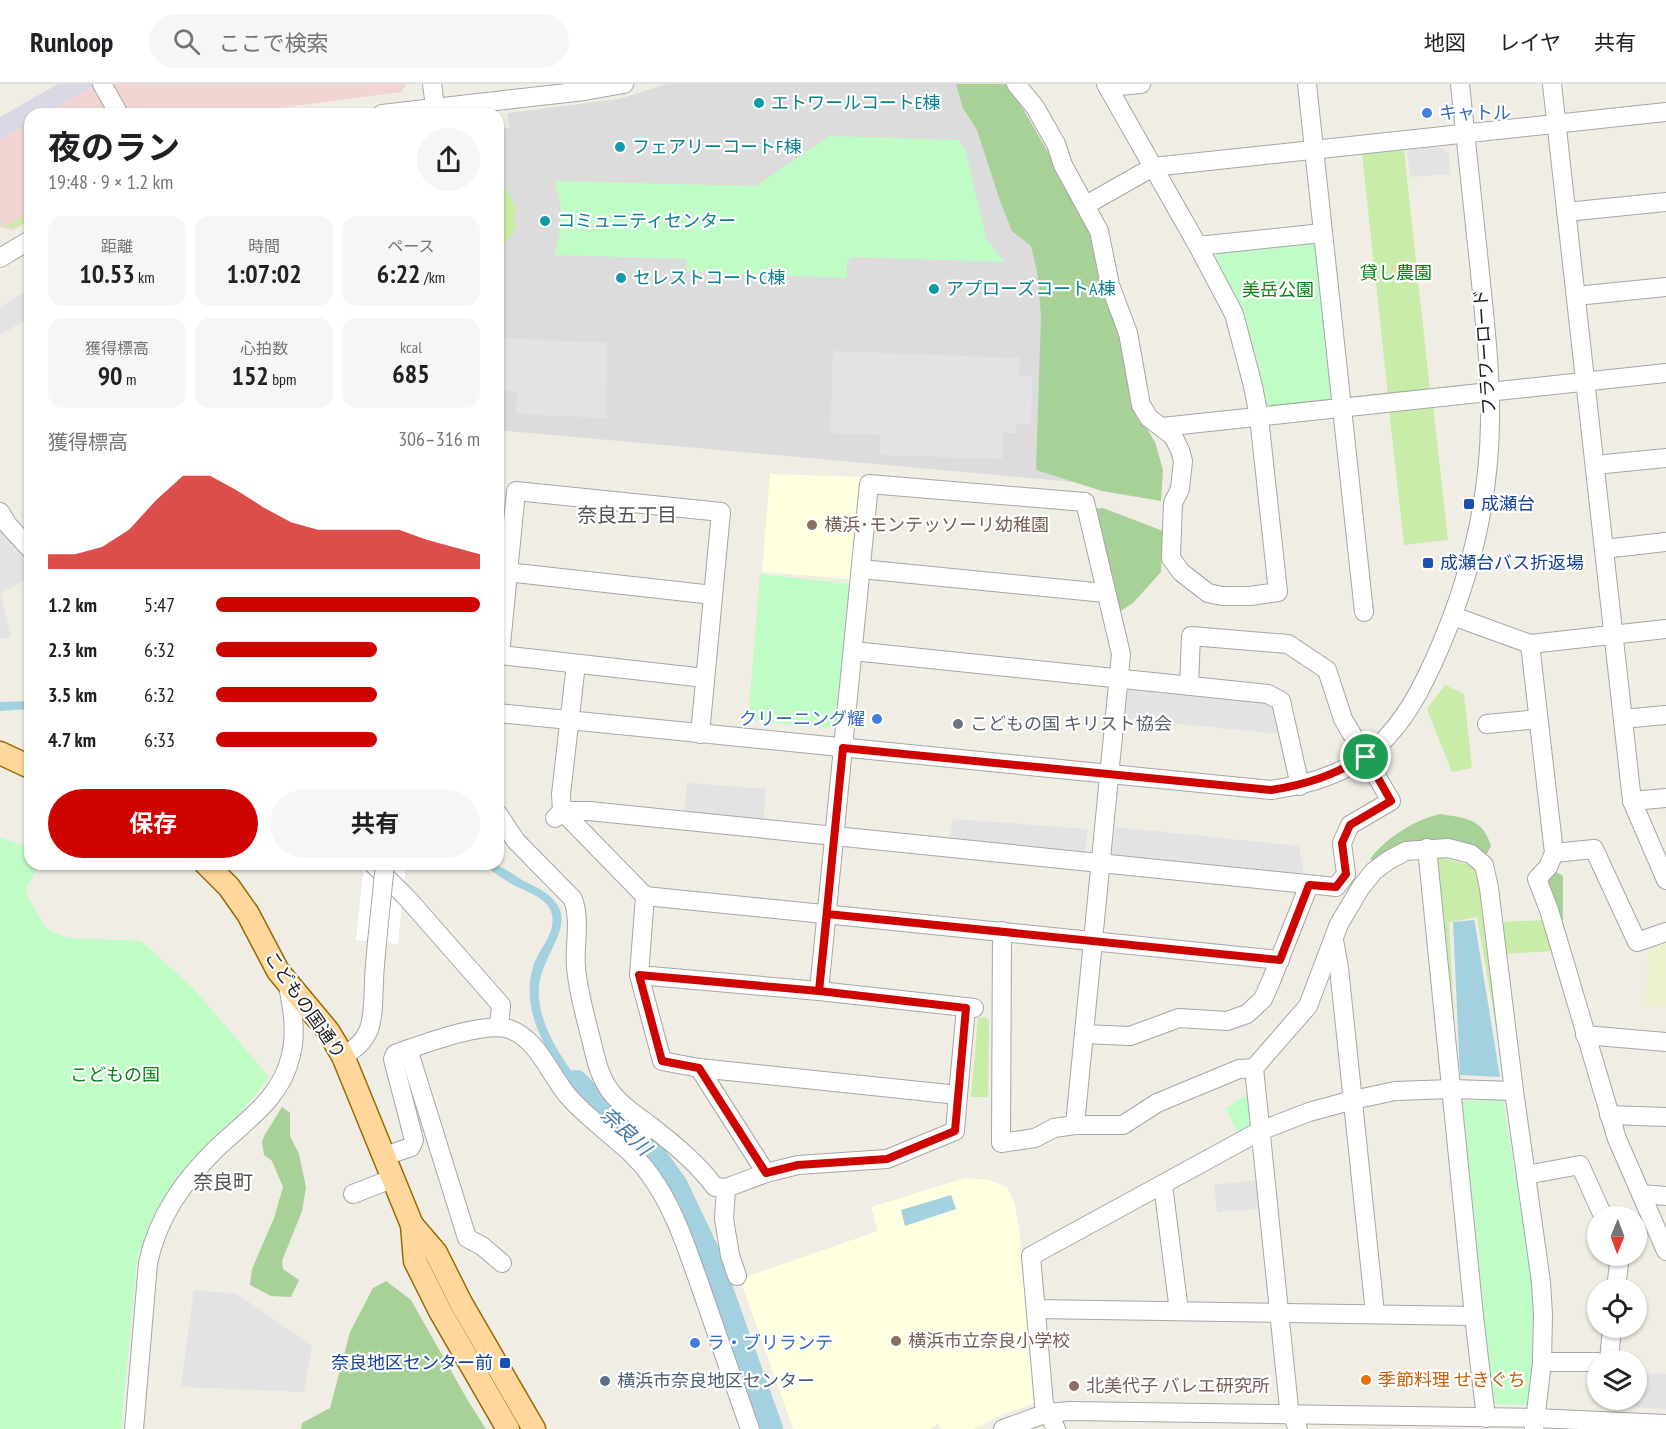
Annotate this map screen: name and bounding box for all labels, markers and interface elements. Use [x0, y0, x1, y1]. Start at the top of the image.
search box [149, 14, 569, 68]
text: Runloop [30, 23, 113, 60]
icon: search [170, 25, 203, 58]
text: ここで検索 [218, 29, 328, 57]
text: 地図 [1424, 29, 1466, 56]
text: レイヤ [1499, 29, 1561, 56]
text: 共有 [1594, 29, 1636, 56]
place label: エトワールコートE棟 [771, 91, 940, 114]
marker: エトワールコートE棟 [752, 96, 766, 110]
place label: キャトル [1439, 101, 1511, 124]
marker: キャトル [1420, 106, 1434, 120]
text: 夜のラン [48, 125, 180, 168]
button: share [417, 128, 480, 191]
place label: フェアリーコートF棟 [632, 135, 801, 158]
marker: フェアリーコートF棟 [613, 140, 627, 154]
text: 19:48 · 9 × 1.2 km [48, 169, 173, 195]
place label: コミュニティセンター [557, 209, 736, 232]
marker: コミュニティセンター [538, 214, 552, 228]
text: 距離 [101, 236, 133, 256]
text: 時間 [248, 236, 280, 256]
text: ペース [387, 236, 435, 256]
text: 10.53 [79, 257, 135, 290]
text: 1:07:02 [226, 257, 302, 290]
text: 6:22 [377, 257, 421, 290]
park label: 貸し農園 [1360, 261, 1432, 284]
place label: セレストコートC棟 [633, 266, 785, 289]
text: km [135, 267, 155, 287]
text: /km [421, 267, 445, 287]
marker: セレストコートC棟 [614, 271, 628, 285]
place label: アプローズコートA棟 [946, 277, 1116, 300]
park label: 美岳公園 [1242, 278, 1314, 301]
marker: アプローズコートA棟 [927, 282, 941, 296]
street label: フラワーロード [1469, 288, 1500, 416]
text: kcal [400, 337, 422, 357]
text: 獲得標高 [85, 338, 149, 358]
text: 心拍数 [240, 338, 288, 358]
text: 685 [392, 357, 430, 390]
text: 90 [98, 359, 123, 392]
text: 152 [231, 359, 269, 392]
text: m [123, 369, 136, 389]
text: bpm [269, 369, 297, 389]
text: 306–316 m [398, 426, 480, 452]
text: 獲得標高 [48, 429, 128, 455]
place label: 成瀬台 [1481, 492, 1535, 515]
marker: 成瀬台 [1462, 497, 1476, 511]
district label: 奈良五丁目 [577, 502, 677, 528]
place label: 横浜･モンテッソーリ幼稚園 [824, 513, 1049, 536]
marker: 横浜･モンテッソーリ幼稚園 [805, 518, 819, 532]
place label: 成瀬台バス折返場 [1440, 551, 1584, 574]
marker: 成瀬台バス折返場 [1421, 556, 1435, 570]
text: 1.2 km [48, 592, 97, 618]
text: 5:47 [144, 592, 175, 618]
text: 2.3 km [48, 637, 97, 663]
text: 6:32 [144, 637, 175, 663]
text: 3.5 km [48, 682, 97, 708]
text: 6:32 [144, 682, 175, 708]
place label: クリーニング耀 [739, 707, 865, 730]
marker: クリーニング耀 [870, 712, 884, 726]
place label: こどもの国 キリスト協会 [970, 712, 1172, 735]
marker: こどもの国 キリスト協会 [951, 717, 965, 731]
text: 4.7 km [48, 727, 96, 753]
text: 6:33 [144, 727, 175, 753]
pin [1340, 731, 1391, 782]
icon: arrive [1349, 740, 1382, 773]
button: 保存 [48, 789, 258, 858]
button: 共有 [270, 789, 480, 858]
street label: こどもの国通り [260, 947, 351, 1063]
park label: こどもの国 [70, 1063, 160, 1086]
water label: 奈良川 [595, 1101, 658, 1162]
district label: 奈良町 [193, 1169, 253, 1195]
north arrow [1587, 1206, 1647, 1266]
map controls [1587, 1206, 1647, 1410]
button: locate [1587, 1278, 1647, 1338]
place label: 横浜市立奈良小学校 [908, 1329, 1070, 1352]
place label: ラ・ブリランテ [707, 1331, 833, 1354]
marker: 横浜市立奈良小学校 [889, 1334, 903, 1348]
marker: ラ・ブリランテ [688, 1336, 702, 1350]
button: layers [1587, 1350, 1647, 1410]
place label: 奈良地区センター前 [331, 1351, 493, 1374]
marker: 奈良地区センター前 [498, 1356, 512, 1370]
place label: 季節料理 せきぐち [1378, 1368, 1526, 1391]
place label: 横浜市奈良地区センター [617, 1369, 815, 1392]
marker: 季節料理 せきぐち [1359, 1373, 1373, 1387]
marker: 横浜市奈良地区センター [598, 1374, 612, 1388]
place label: 北美代子 バレエ研究所 [1086, 1374, 1270, 1397]
marker: 北美代子 バレエ研究所 [1067, 1379, 1081, 1393]

